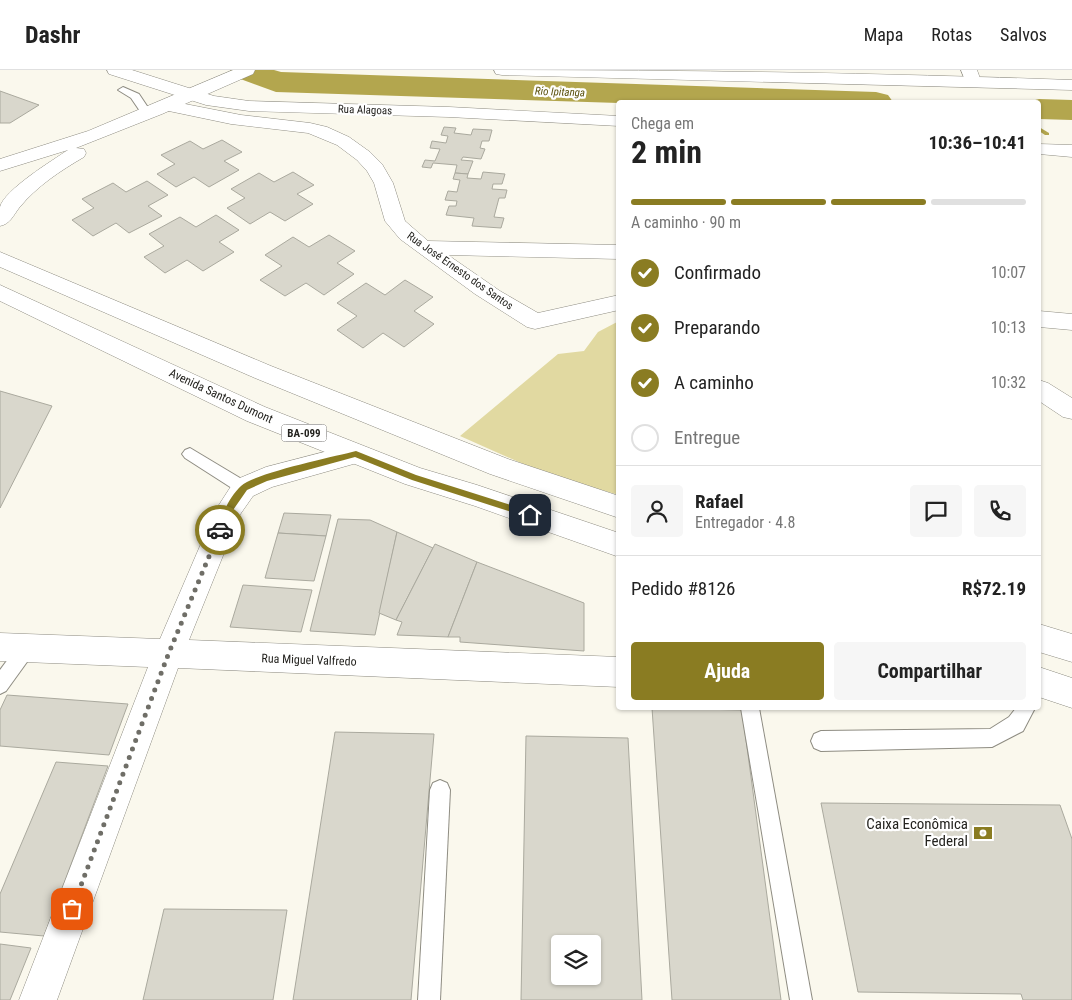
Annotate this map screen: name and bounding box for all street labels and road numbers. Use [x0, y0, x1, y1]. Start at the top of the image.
street label: Rua Alagoas [338, 103, 392, 117]
street label: Rua José Ernesto dos Santos [404, 229, 516, 313]
street label: Avenida Santos Dumont [167, 366, 276, 426]
road number: BA-099 [282, 424, 326, 442]
street label: Rua Miguel Valfredo [261, 651, 357, 669]

